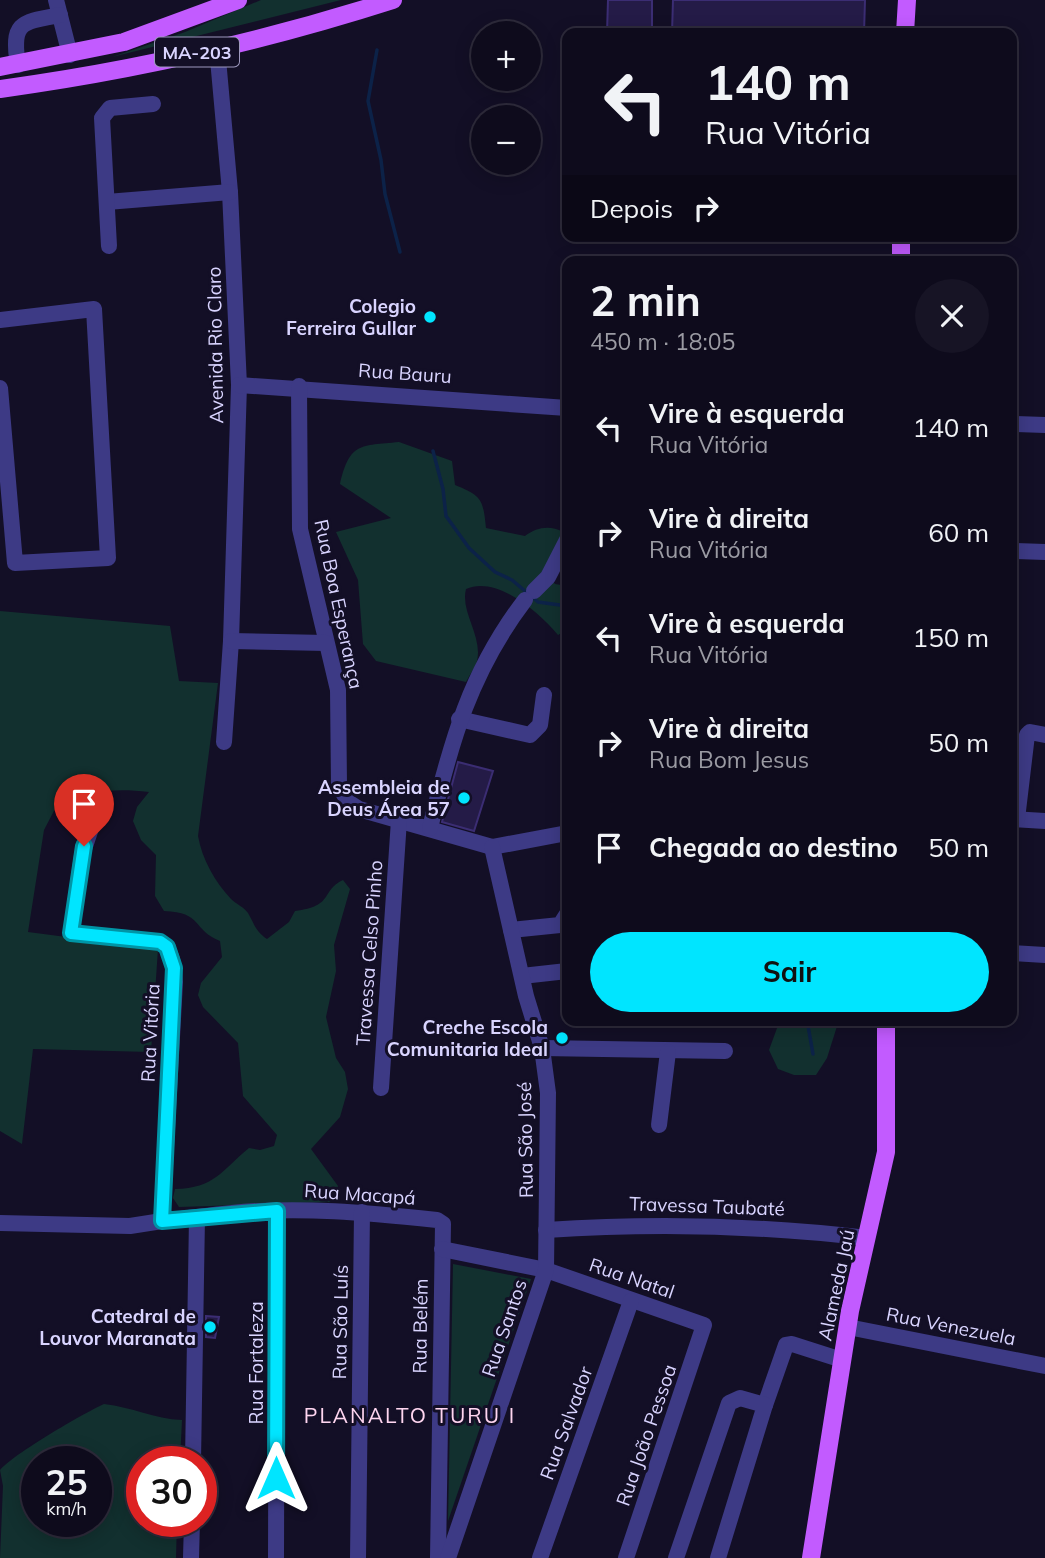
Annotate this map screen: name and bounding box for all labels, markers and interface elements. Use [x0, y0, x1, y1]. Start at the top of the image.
map controls [471, 21, 541, 175]
button: + [471, 21, 541, 91]
road number: MA-203 [155, 38, 239, 66]
text: 140 m [705, 51, 851, 112]
icon: left [590, 56, 681, 147]
button: − [471, 105, 541, 175]
text: Rua Vitória [705, 112, 871, 152]
icon: right [687, 189, 725, 227]
text: Depois [590, 192, 673, 225]
street label: Avenida Rio Claro [202, 266, 228, 424]
text: 2 min [590, 274, 701, 327]
button: close [915, 279, 989, 353]
place label: Colegio Ferreira Gullar [286, 294, 417, 340]
marker: Colegio Ferreira Gullar [422, 309, 438, 325]
text: 450 m · 18:05 [590, 327, 735, 356]
street label: Rua Bauru [357, 358, 453, 388]
text: Vire à esquerda [649, 397, 845, 430]
icon: left [590, 409, 628, 447]
text: 140 m [913, 411, 989, 444]
text: Rua Vitória [649, 430, 768, 459]
text: Vire à direita [649, 502, 809, 535]
icon: right [590, 514, 628, 552]
text: 60 m [928, 516, 989, 549]
street label: Rua Boa Esperança [309, 517, 369, 691]
text: Rua Vitória [649, 535, 768, 564]
text: Vire à esquerda [649, 607, 845, 640]
icon: left [590, 619, 628, 657]
text: 150 m [913, 621, 989, 654]
text: Rua Vitória [649, 640, 768, 669]
text: Vire à direita [649, 712, 809, 745]
icon: right [590, 724, 628, 762]
text: 50 m [928, 726, 989, 759]
text: Rua Bom Jesus [649, 745, 809, 774]
pin [54, 774, 114, 846]
place label: Assembleia de Deus Área 57 [318, 775, 450, 821]
icon: arrive [65, 785, 103, 823]
marker: Assembleia de Deus Área 57 [456, 790, 472, 806]
icon: arrive [590, 829, 628, 867]
text: Chegada ao destino [649, 831, 898, 864]
text: 50 m [928, 831, 989, 864]
street label: Travessa Celso Pinho [351, 859, 387, 1047]
button: Sair [590, 932, 989, 1012]
street label: Rua Vitória [135, 983, 165, 1083]
place label: Creche Escola Comunitaria Ideal [387, 1015, 548, 1061]
marker: Creche Escola Comunitaria Ideal [554, 1030, 570, 1046]
street label: Rua São José [512, 1082, 538, 1198]
street label: Rua Macapá [303, 1178, 417, 1210]
street label: Travessa Taubaté [629, 1191, 785, 1221]
street label: Alameda Jaú [812, 1227, 860, 1343]
street label: Rua Natal [586, 1252, 678, 1304]
street label: Rua São Luís [327, 1265, 353, 1379]
street label: Rua Santos [476, 1276, 532, 1380]
street label: Rua Belém [407, 1278, 433, 1374]
street label: Rua Fortaleza [244, 1301, 268, 1425]
street label: Rua Venezuela [884, 1302, 1018, 1350]
place label: Catedral de Louvor Maranata [39, 1304, 196, 1350]
marker: Catedral de Louvor Maranata [202, 1319, 218, 1335]
street label: Rua João Pessoa [611, 1361, 681, 1509]
street label: Rua Salvador [534, 1363, 598, 1483]
district label: PLANALTO TURU I [304, 1402, 516, 1428]
position arrow [239, 1441, 313, 1515]
speed limit sign: 30 [126, 1446, 217, 1537]
text: 25 [45, 1460, 88, 1504]
text: km/h [46, 1497, 87, 1520]

